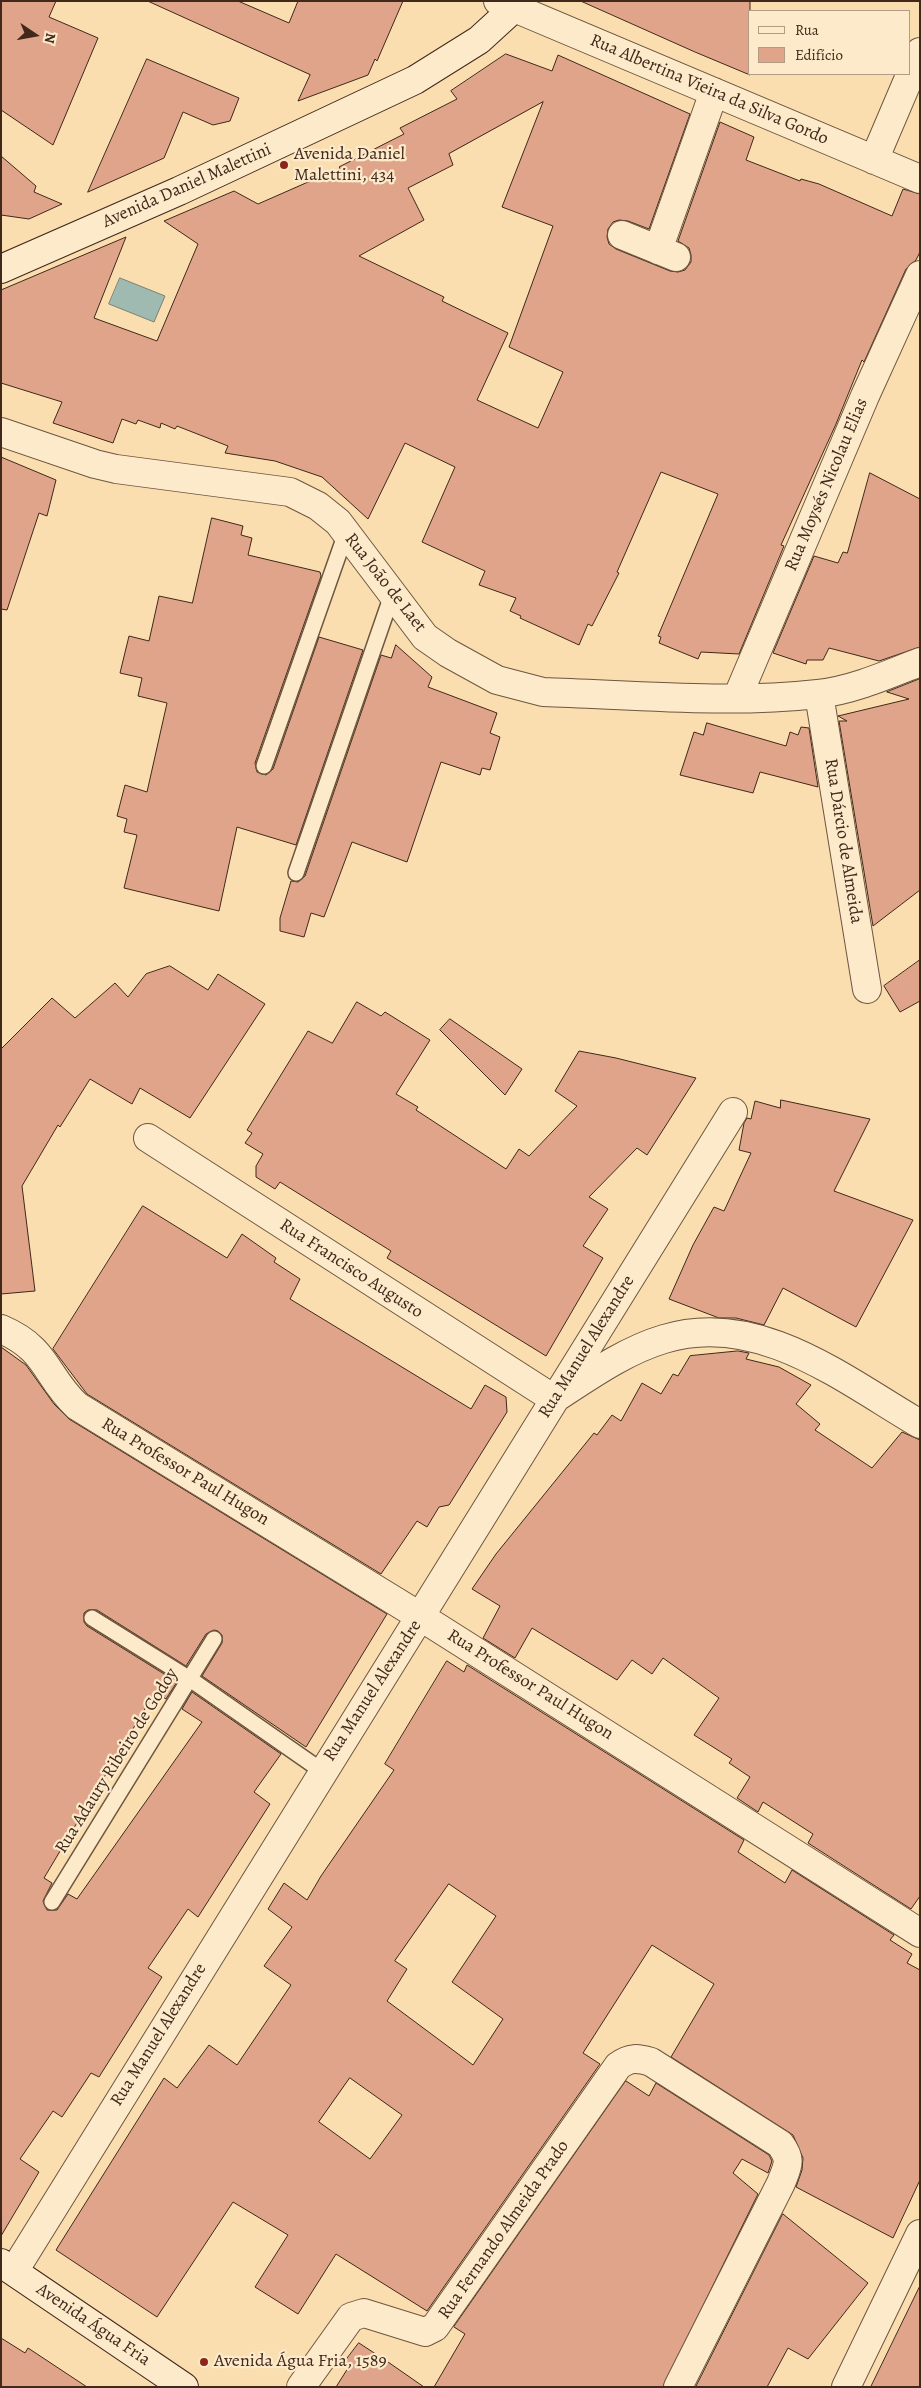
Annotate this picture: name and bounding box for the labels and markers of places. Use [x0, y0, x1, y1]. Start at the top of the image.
place label: Avenida Daniel Malettini, 434 [294, 144, 405, 186]
marker: Avenida Daniel Malettini, 434 [278, 159, 290, 171]
place label: Avenida Água Fria, 1589 [214, 2351, 387, 2373]
marker: Avenida Água Fria, 1589 [198, 2356, 210, 2368]

